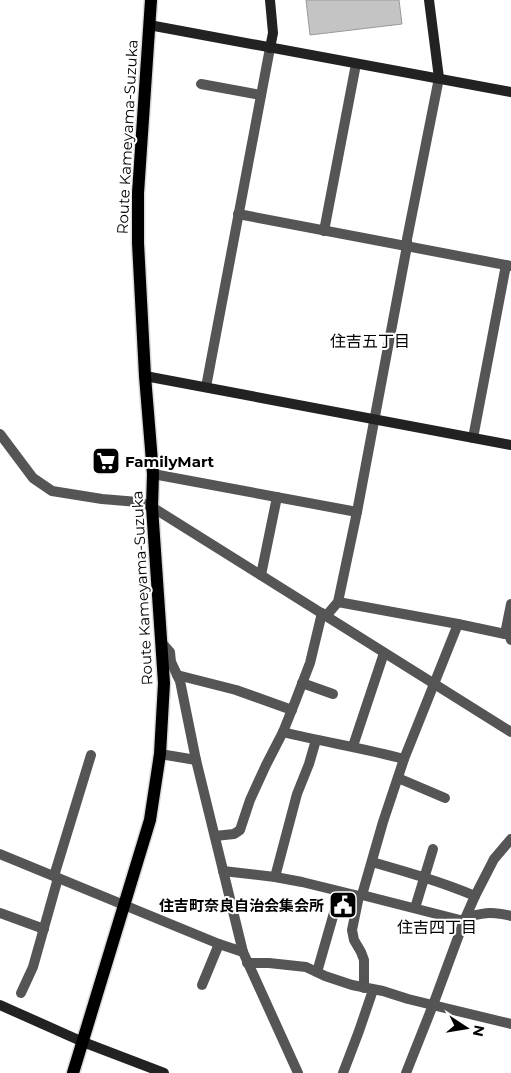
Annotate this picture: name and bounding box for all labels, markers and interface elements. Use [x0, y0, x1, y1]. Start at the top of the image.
street label: Route Kameyama-Suzuka [112, 39, 142, 235]
district label: 住吉五丁目 [330, 332, 410, 351]
supermarket icon: FamilyMart [91, 446, 121, 476]
place label: FamilyMart [125, 452, 215, 471]
street label: Route Kameyama-Suzuka [127, 490, 157, 686]
public building icon: 住吉町奈良自治会集会所 [328, 890, 358, 920]
place label: 住吉町奈良自治会集会所 [159, 896, 324, 915]
district label: 住吉四丁目 [397, 918, 477, 937]
north arrow [441, 1003, 491, 1053]
text: N [469, 1023, 489, 1038]

